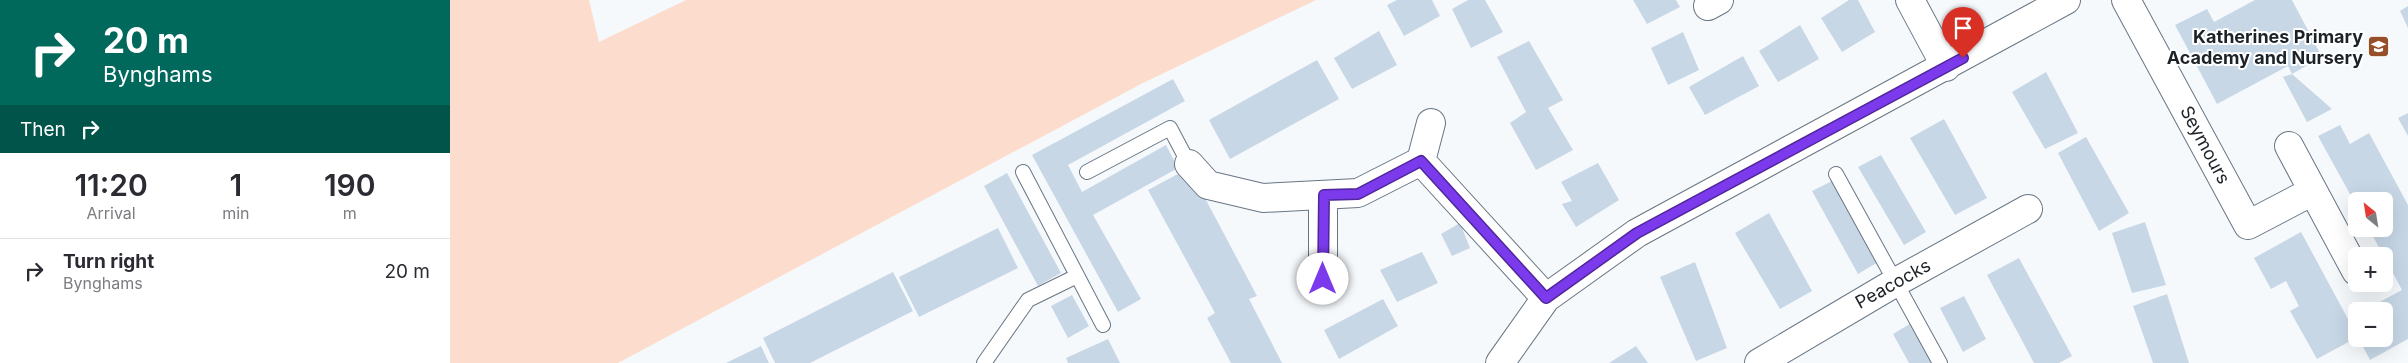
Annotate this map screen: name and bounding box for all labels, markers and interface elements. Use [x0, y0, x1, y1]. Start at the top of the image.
pin [1942, 7, 1984, 58]
icon: arrive [1949, 14, 1977, 42]
text: 20 m [103, 19, 189, 61]
icon: right [20, 20, 85, 85]
place label: Katherines Primary Academy and Nursery [2167, 26, 2363, 68]
school or university icon: Katherines Primary Academy and Nursery [2367, 35, 2391, 59]
text: Bynghams [103, 61, 213, 87]
street label: Seymours [2176, 102, 2235, 187]
icon: right [76, 115, 104, 143]
text: Then [20, 118, 66, 141]
text: 11:20 [74, 167, 148, 203]
text: 1 [230, 167, 242, 203]
text: 190 [324, 167, 376, 203]
north arrow [2348, 192, 2392, 238]
map controls [2348, 192, 2393, 347]
text: Arrival [86, 203, 136, 223]
text: min [222, 203, 250, 223]
text: m [343, 203, 357, 223]
button: + [2348, 247, 2393, 292]
text: Turn right [63, 250, 154, 273]
position arrow [1296, 252, 1348, 304]
street label: Peacocks [1851, 254, 1934, 313]
icon: right [20, 257, 48, 285]
text: 20 m [384, 260, 430, 283]
text: Bynghams [63, 273, 143, 293]
button: − [2348, 302, 2393, 347]

